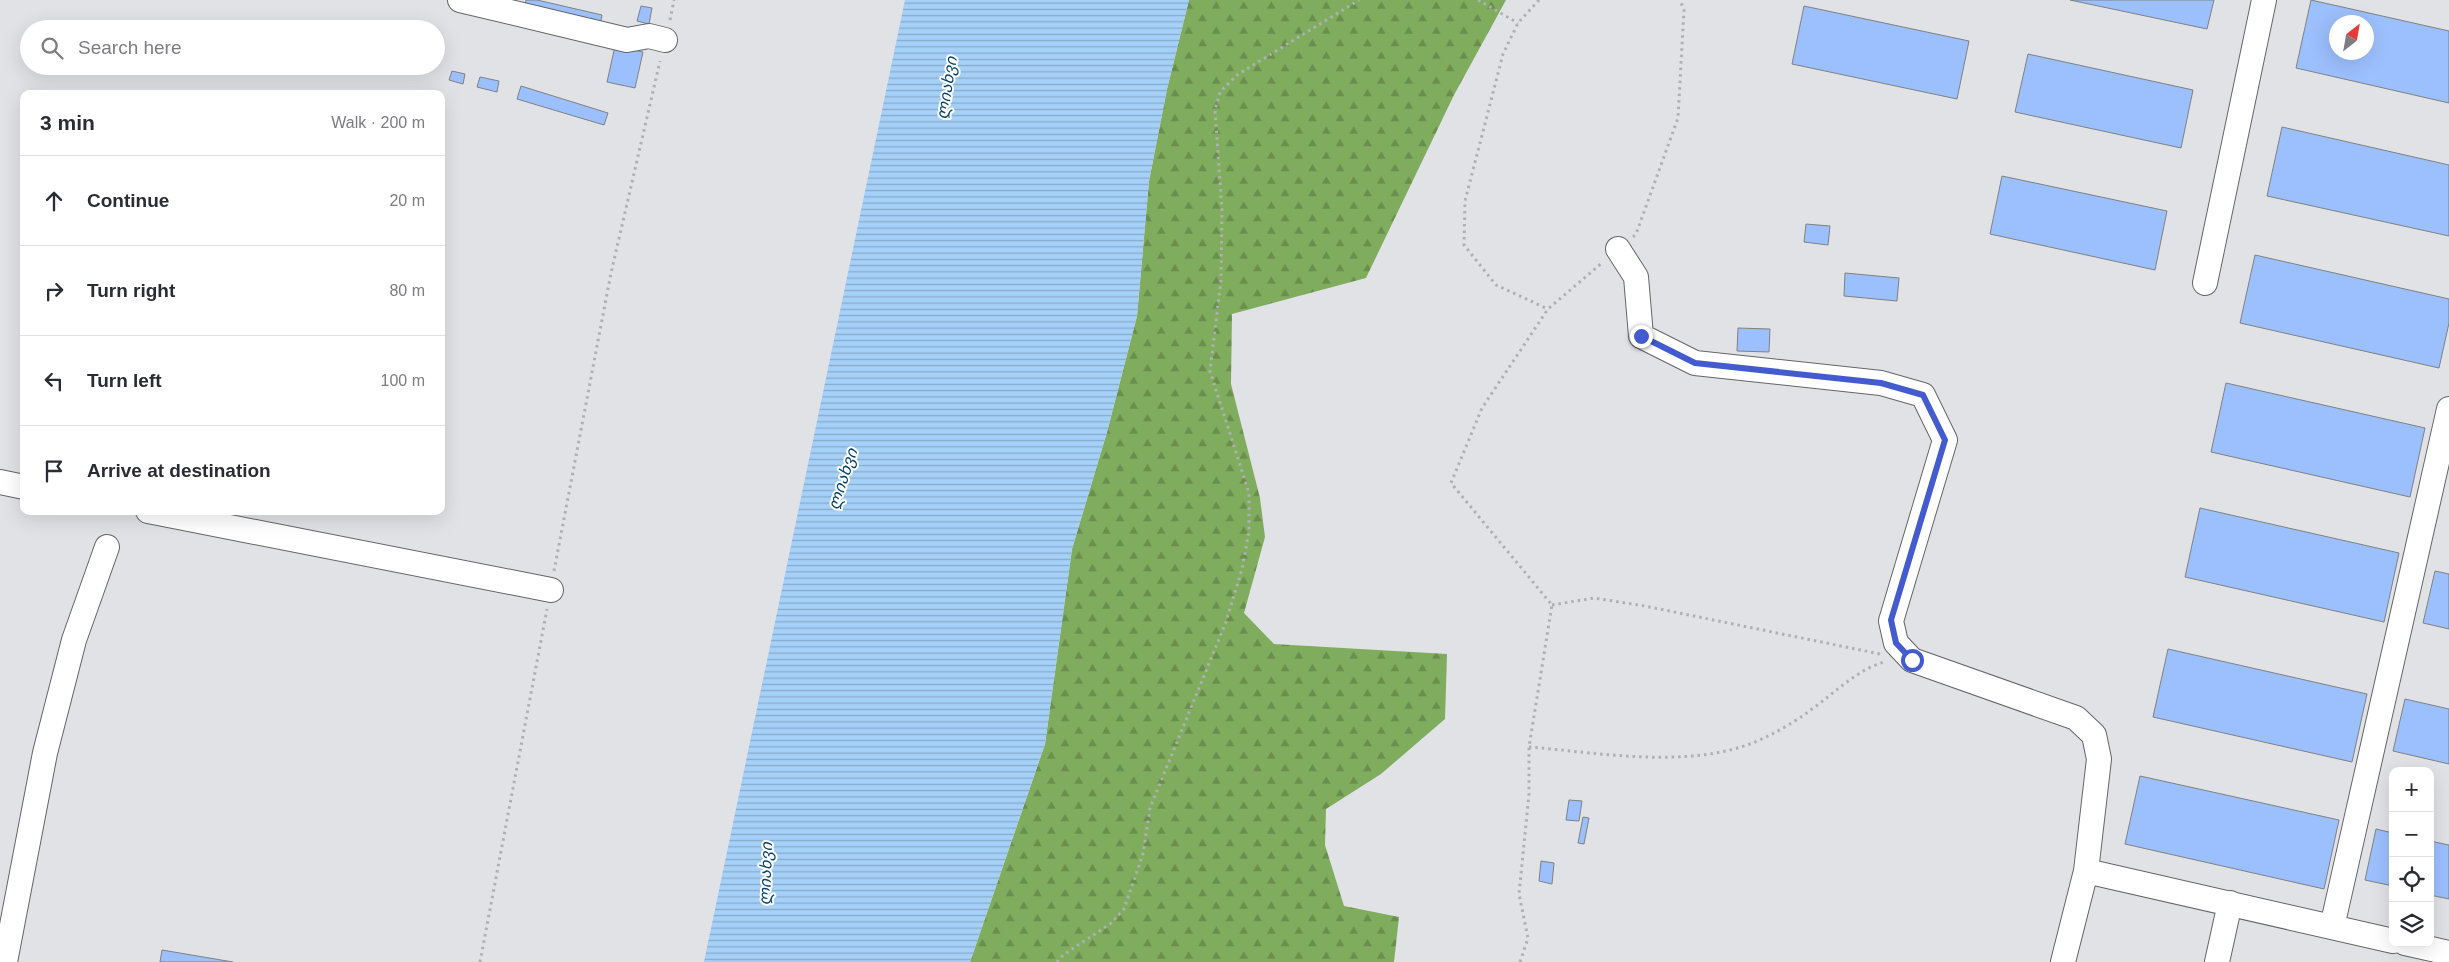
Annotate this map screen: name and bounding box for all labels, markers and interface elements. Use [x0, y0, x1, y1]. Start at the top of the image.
north arrow [2329, 15, 2374, 60]
search box [20, 20, 445, 75]
icon: search [38, 34, 66, 62]
text: Search here [78, 37, 182, 58]
water label: ლიახვი [933, 55, 961, 121]
text: 3 min [40, 111, 95, 134]
text: Walk · 200 m [331, 114, 425, 131]
icon: ahead [40, 187, 68, 215]
text: Continue [87, 190, 169, 211]
text: 20 m [389, 192, 425, 209]
icon: right [40, 277, 68, 305]
text: Turn right [87, 280, 175, 301]
text: 80 m [389, 282, 425, 299]
route end [1630, 325, 1653, 348]
icon: left [40, 367, 68, 395]
text: Turn left [87, 370, 162, 391]
text: 100 m [381, 372, 425, 389]
water label: ლიახვი [825, 446, 862, 512]
icon: arrive [40, 457, 68, 485]
text: Arrive at destination [87, 460, 271, 481]
route start [1901, 649, 1924, 672]
map controls [2389, 767, 2434, 947]
button: + [2389, 767, 2434, 812]
button: − [2389, 812, 2434, 857]
water label: ლიახვი [756, 841, 776, 906]
button: locate [2389, 857, 2434, 902]
button: layers [2389, 902, 2434, 947]

